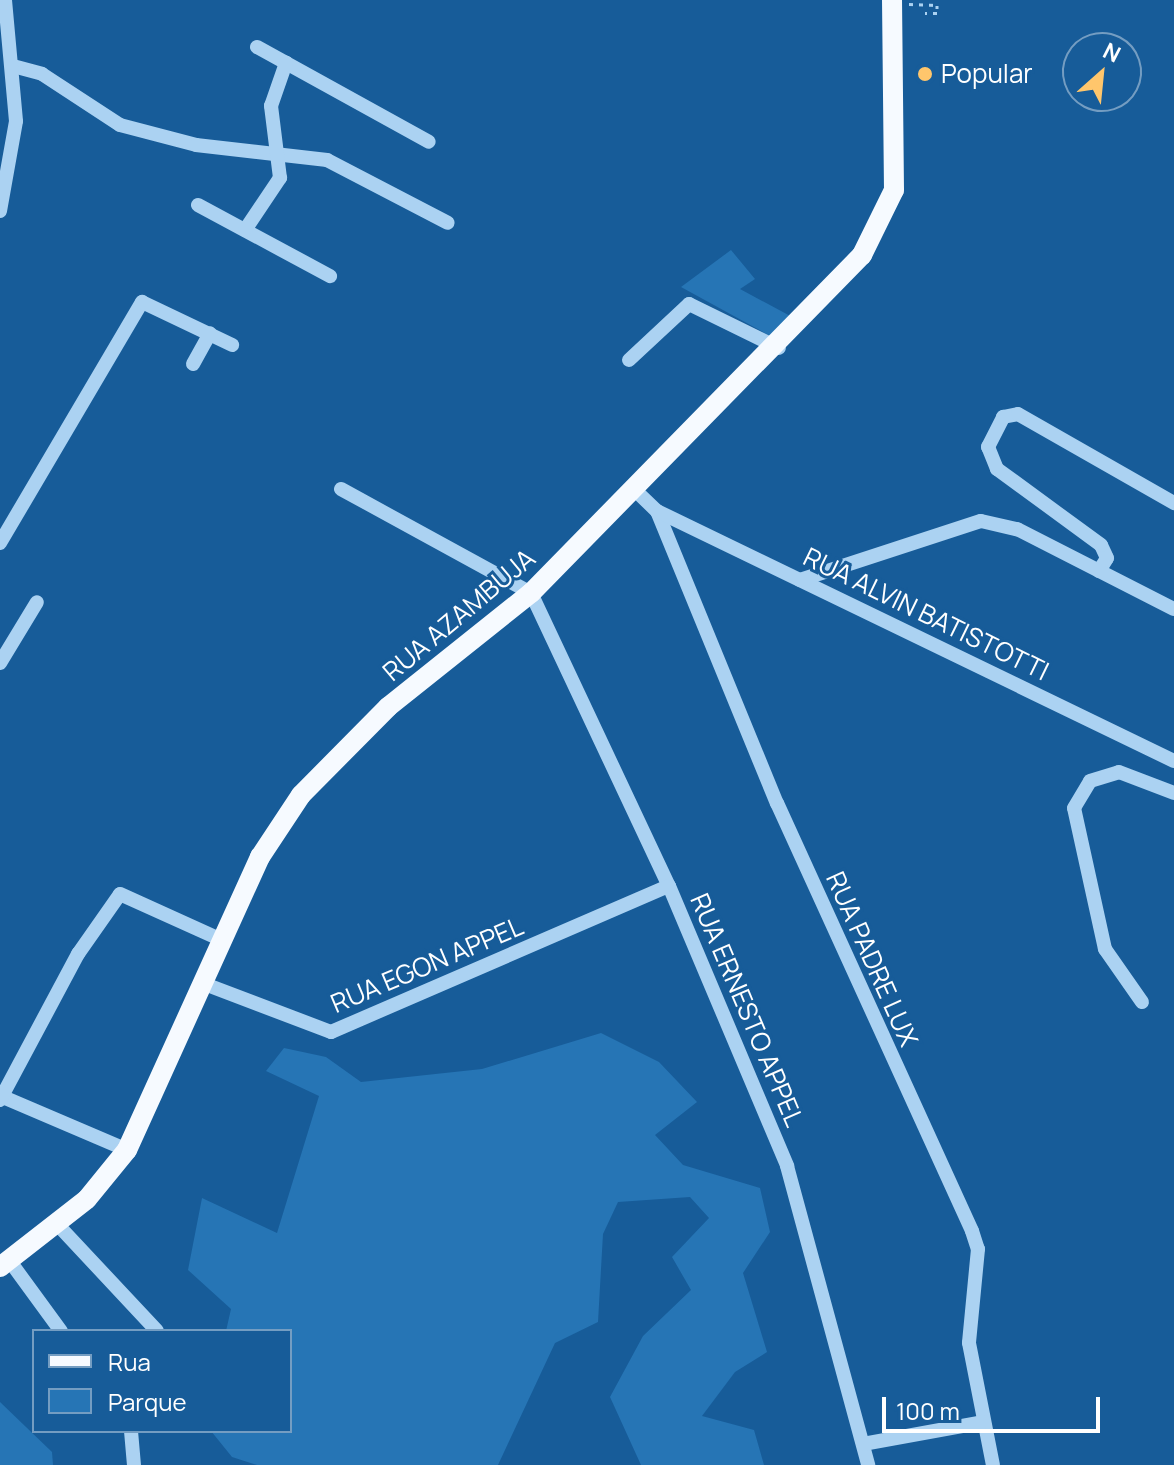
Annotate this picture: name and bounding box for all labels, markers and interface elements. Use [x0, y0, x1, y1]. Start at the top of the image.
north arrow [1062, 32, 1142, 112]
text: N [1098, 35, 1126, 69]
place label: Popular [941, 58, 1033, 90]
marker: Popular [916, 65, 934, 83]
street label: RUA ALVIN BATISTOTTI [798, 541, 1054, 687]
street label: RUA AZAMBUJA [377, 542, 541, 688]
street label: RUA PADRE LUX [820, 867, 924, 1051]
street label: RUA ERNESTO APPEL [684, 889, 810, 1131]
street label: RUA EGON APPEL [326, 910, 528, 1020]
legend [32, 1329, 292, 1433]
text: Rua [108, 1345, 151, 1378]
scale bar [886, 1381, 1104, 1431]
text: Parque [108, 1385, 186, 1418]
text: 100 m [896, 1394, 960, 1427]

